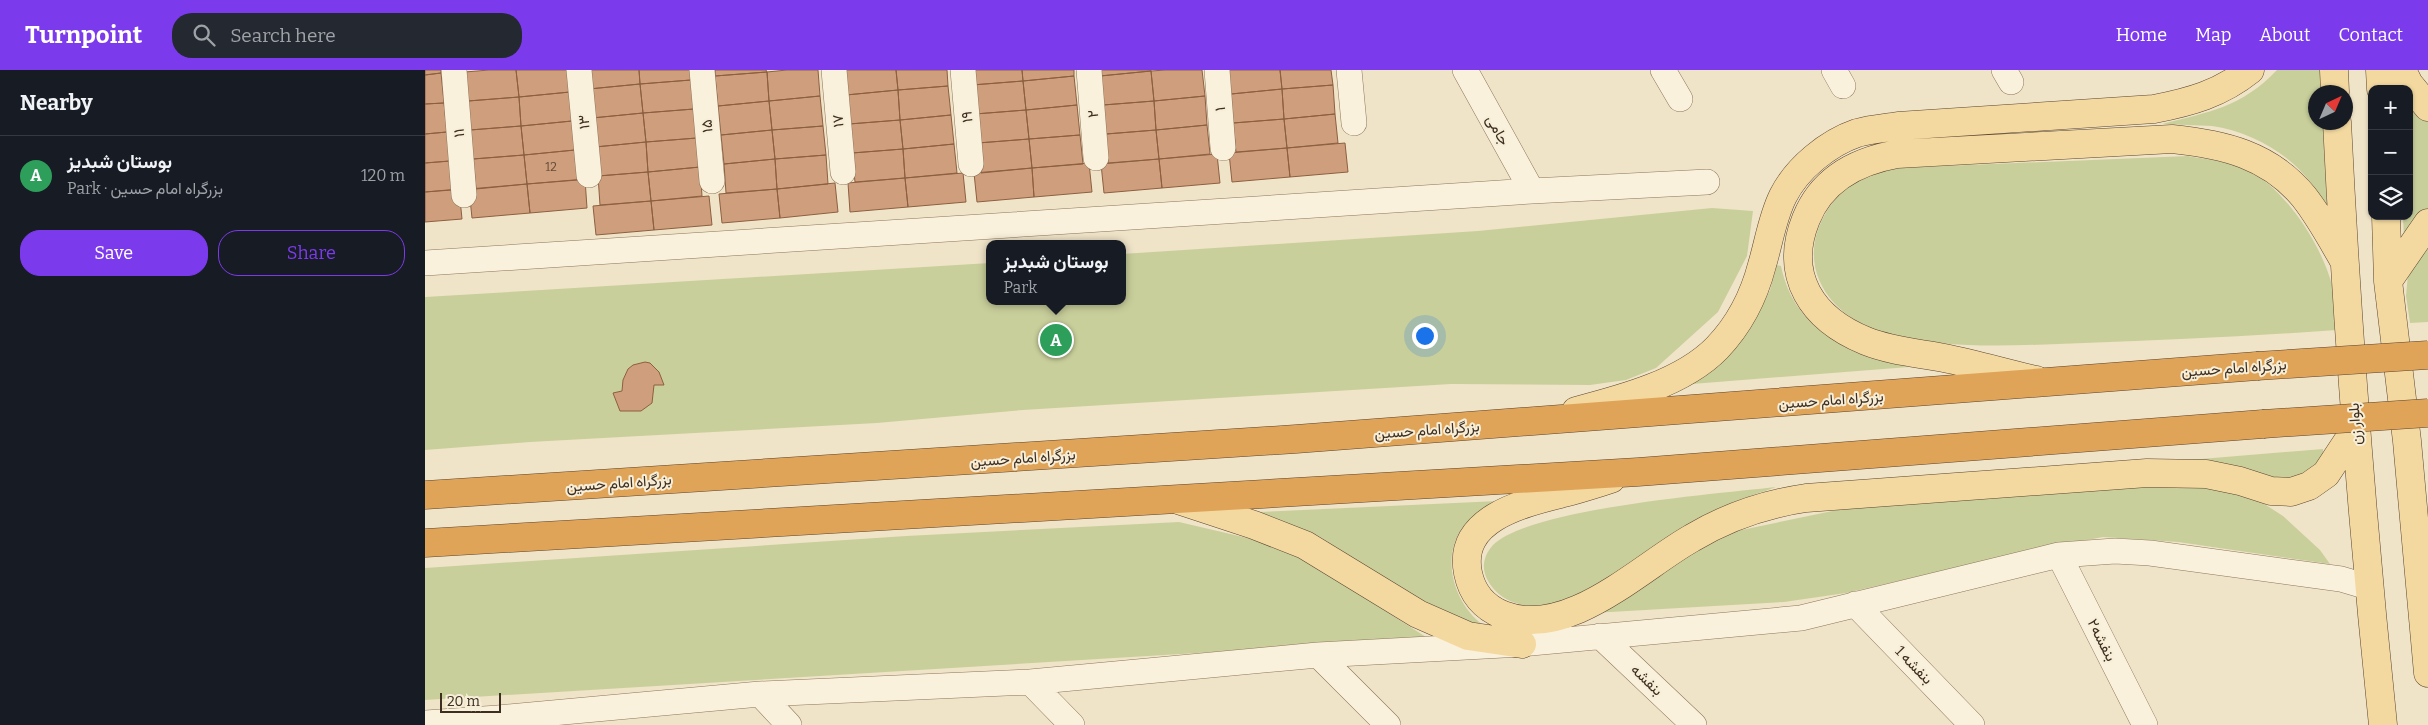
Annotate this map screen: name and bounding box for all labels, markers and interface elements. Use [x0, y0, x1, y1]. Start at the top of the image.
search box [172, 13, 522, 58]
text: Turnpoint [25, 21, 142, 49]
icon: search [190, 21, 218, 49]
text: Search here [230, 24, 336, 47]
text: Home [2116, 24, 2167, 46]
text: Map [2195, 24, 2231, 46]
text: About [2259, 24, 2310, 46]
text: Contact [2338, 24, 2403, 46]
north arrow [2308, 85, 2353, 130]
map controls [2368, 85, 2413, 220]
button: + [2368, 85, 2413, 130]
text: Nearby [20, 90, 93, 116]
street label: ۱ [1211, 106, 1229, 112]
street label: ۲ [1084, 109, 1102, 119]
street label: ۱۹ [958, 110, 976, 124]
street label: جامی [1481, 112, 1514, 149]
street label: ۱۷ [828, 113, 848, 128]
street label: ۱۳ [574, 114, 594, 130]
street label: ۱۵ [697, 119, 717, 133]
street label: ۱۱ [450, 128, 468, 138]
button: − [2368, 130, 2413, 175]
text: بوستان شبدیز [67, 150, 172, 173]
house number: 12 [545, 160, 557, 174]
text: A [30, 166, 42, 185]
text: 120 m [361, 166, 405, 185]
button: layers [2368, 175, 2413, 220]
text: Park · بزرگراه امام حسین [67, 179, 223, 198]
button: Save [20, 230, 208, 276]
button: Share [218, 230, 405, 276]
popup [986, 240, 1126, 305]
text: بوستان شبدیز [1003, 250, 1109, 273]
text: Park [1003, 278, 1037, 297]
pin: A [1040, 321, 1072, 359]
your location [1412, 323, 1438, 349]
street label: بزرگراه امام حسین [2181, 355, 2287, 382]
street label: بزرگراه امام حسین [1778, 387, 1884, 414]
street label: بلوار زن [2345, 402, 2365, 446]
street label: بزرگراه امام حسین [1374, 417, 1480, 444]
street label: بزرگراه امام حسین [970, 445, 1076, 472]
street label: بزرگراه امام حسین [566, 470, 672, 497]
street label: بنفشه۲ [2084, 616, 2120, 664]
street label: بنفشه 1 [1891, 642, 1937, 688]
street label: بنفشه [1627, 661, 1667, 699]
scale bar [440, 690, 501, 713]
text: 20 m [447, 693, 480, 710]

